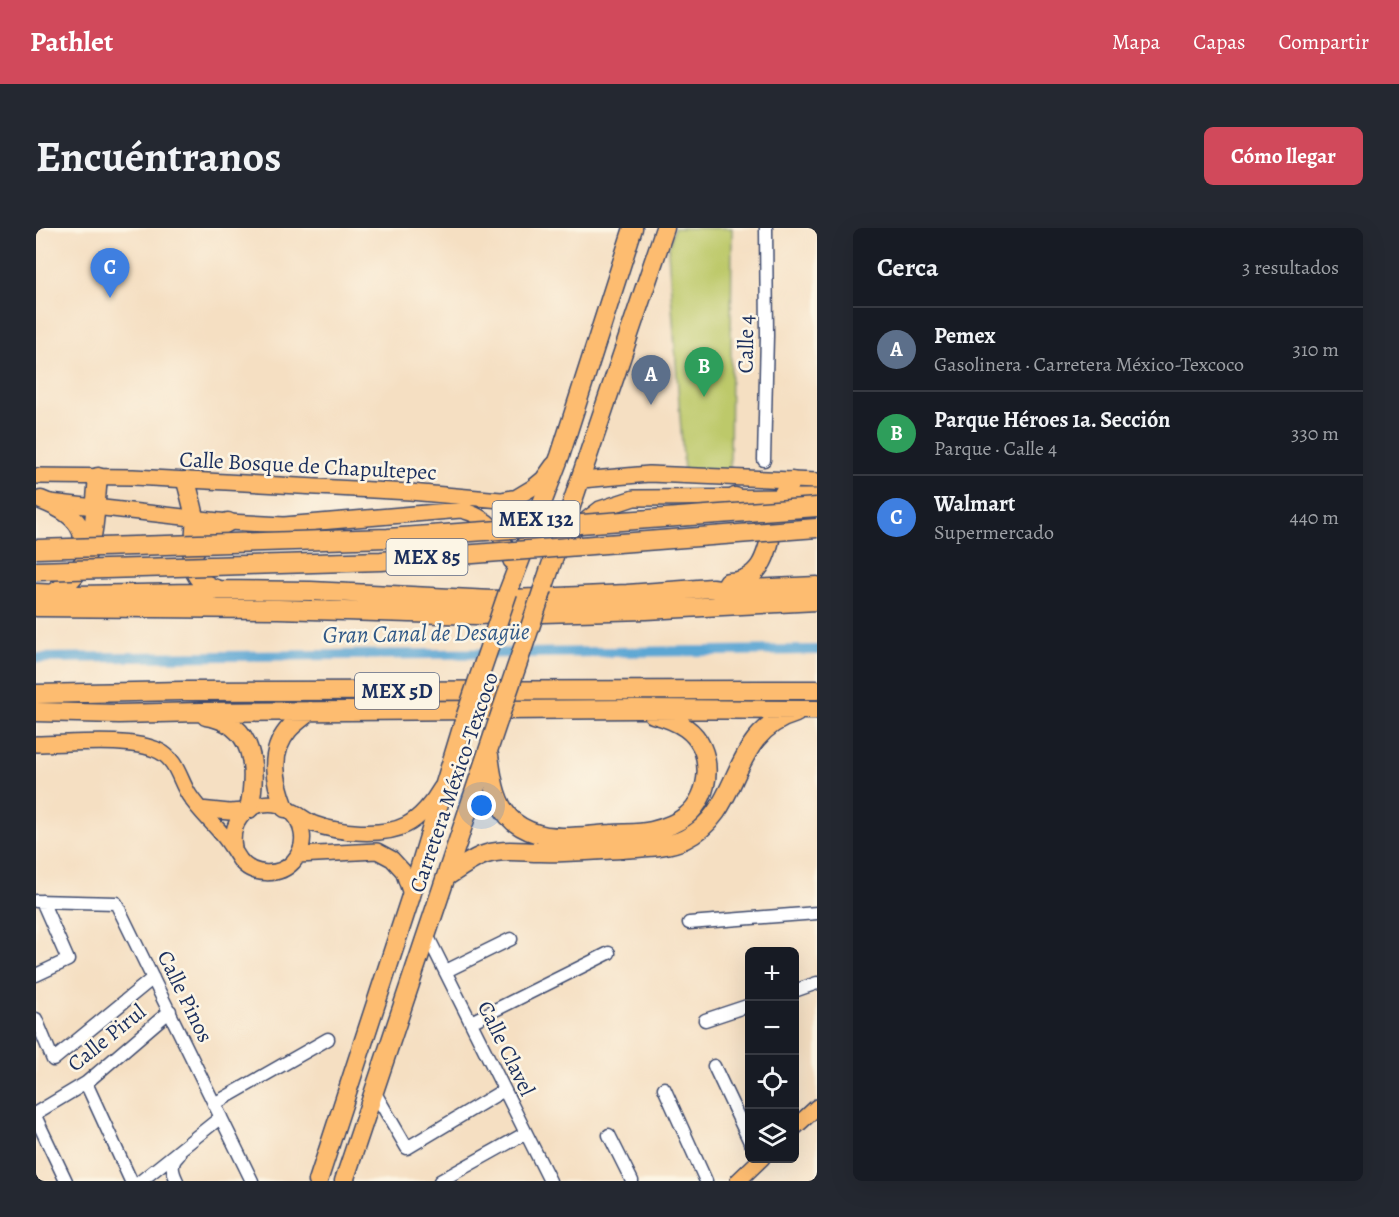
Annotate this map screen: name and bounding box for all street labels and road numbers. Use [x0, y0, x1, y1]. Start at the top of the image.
street label: Calle 4 [730, 314, 762, 374]
street label: Calle Bosque de Chapultepec [178, 444, 437, 488]
road number: MEX 132 [492, 501, 580, 537]
road number: MEX 85 [386, 539, 468, 575]
street label: Carretera México-Texcoco [402, 668, 506, 897]
road number: MEX 5D [355, 673, 439, 709]
street label: Calle Pinos [150, 945, 220, 1047]
street label: Calle Clavel [470, 996, 542, 1101]
street label: Calle Pirul [61, 997, 152, 1079]

